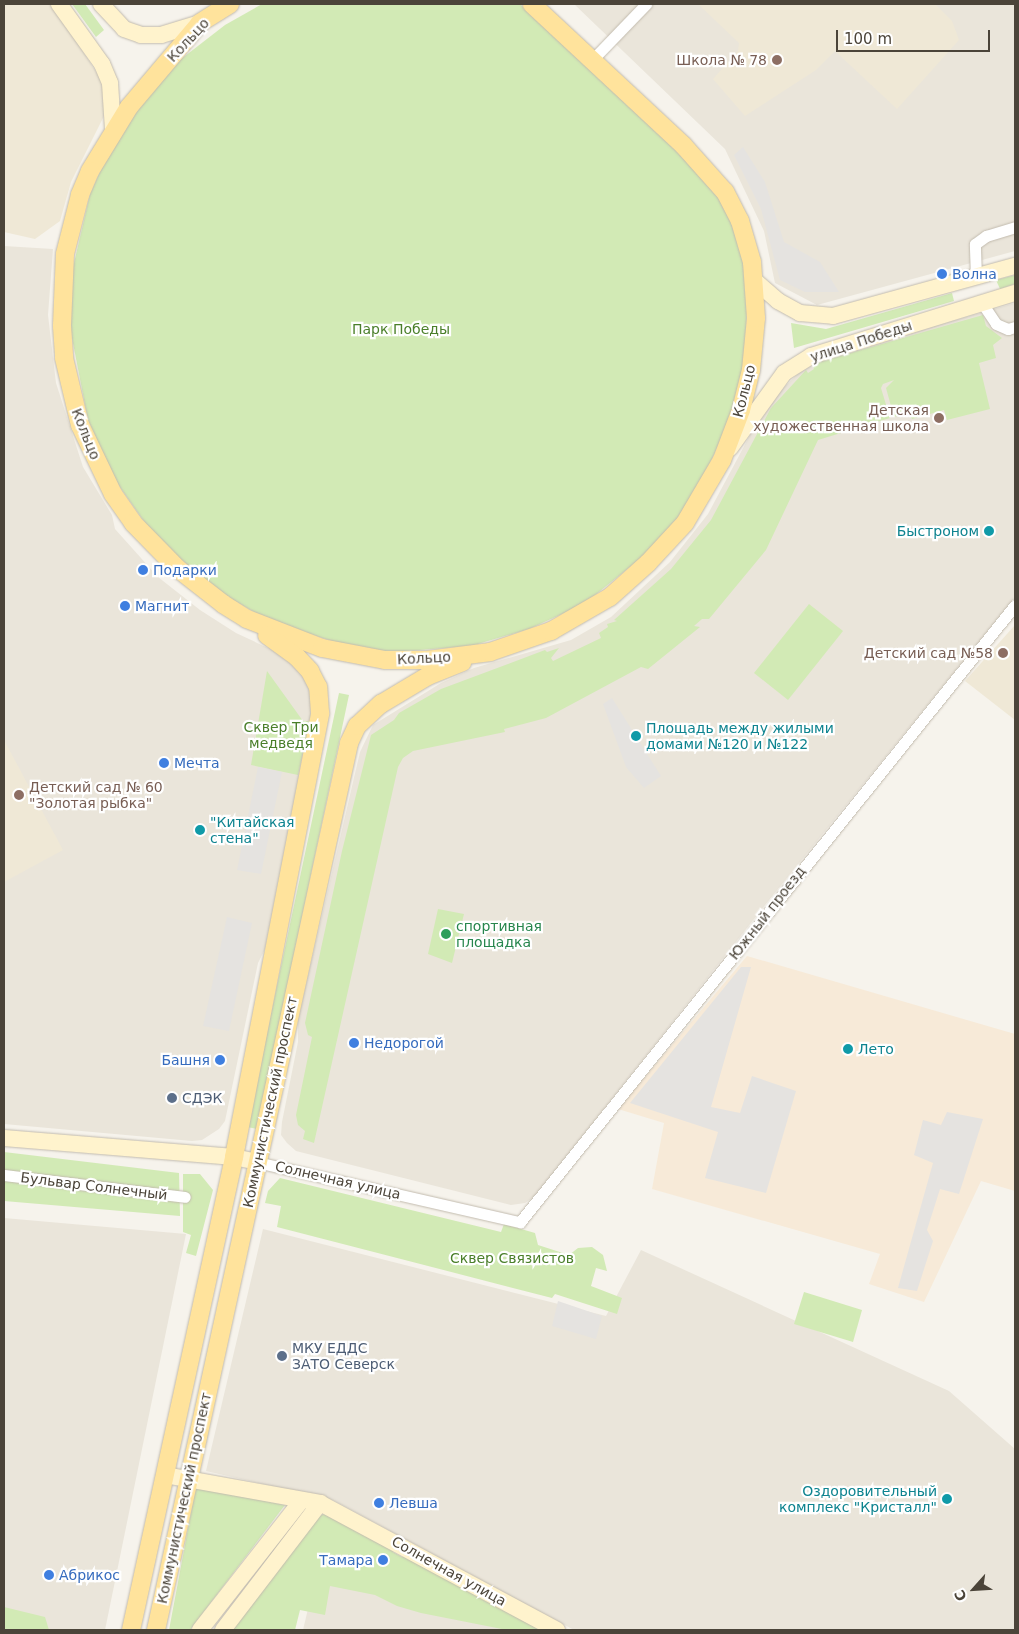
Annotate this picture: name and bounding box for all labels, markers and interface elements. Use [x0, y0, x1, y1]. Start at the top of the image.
street label: Кольцо [164, 15, 212, 65]
scale bar [839, 20, 993, 52]
text: 100 m [844, 30, 892, 48]
place label: Школа № 78 [676, 52, 767, 68]
marker: Школа № 78 [771, 54, 783, 66]
place label: Волна [952, 266, 997, 282]
marker: Волна [936, 268, 948, 280]
street label: улица Победы [808, 317, 914, 365]
park label: Парк Победы [352, 321, 450, 337]
street label: Кольцо [729, 363, 759, 419]
place label: Детская художественная школа [753, 402, 929, 434]
street label: Кольцо [68, 406, 104, 462]
marker: Детская художественная школа [933, 412, 945, 424]
place label: Быстроном [897, 523, 979, 539]
marker: Быстроном [983, 525, 995, 537]
place label: Подарки [153, 562, 217, 578]
marker: Подарки [137, 564, 149, 576]
place label: Магнит [135, 598, 189, 614]
marker: Магнит [119, 600, 131, 612]
place label: Детский сад №58 [864, 645, 993, 661]
marker: Детский сад №58 [997, 647, 1009, 659]
street label: Кольцо [397, 648, 451, 668]
park label: Сквер Три медведя [244, 719, 318, 752]
place label: Площадь между жилыми домами №120 и №122 [646, 720, 834, 752]
marker: Площадь между жилыми домами №120 и №122 [630, 730, 642, 742]
place label: Мечта [174, 755, 220, 771]
marker: Мечта [158, 757, 170, 769]
place label: Детский сад № 60 "Золотая рыбка" [29, 779, 163, 812]
marker: Детский сад № 60 "Золотая рыбка" [13, 789, 25, 801]
place label: "Китайская стена" [210, 814, 294, 846]
marker: "Китайская стена" [194, 824, 206, 836]
street label: Южный проезд [725, 863, 809, 963]
place label: спортивная площадка [456, 918, 542, 950]
marker: спортивная площадка [440, 928, 452, 940]
street label: Коммунистический проспект [239, 995, 301, 1209]
place label: Недорогой [364, 1035, 444, 1051]
marker: Недорогой [348, 1037, 360, 1049]
place label: Лето [858, 1041, 894, 1057]
marker: Лето [842, 1043, 854, 1055]
place label: Башня [161, 1052, 210, 1068]
marker: Башня [214, 1054, 226, 1066]
place label: СДЭК [182, 1090, 222, 1106]
marker: СДЭК [166, 1092, 178, 1104]
street label: Солнечная улица [274, 1157, 402, 1203]
street label: Бульвар Солнечный [20, 1169, 168, 1203]
park label: Сквер Связистов [450, 1250, 574, 1266]
place label: МКУ ЕДДС ЗАТО Северск [292, 1340, 395, 1372]
marker: МКУ ЕДДС ЗАТО Северск [276, 1350, 288, 1362]
street label: Коммунистический проспект [153, 1391, 215, 1605]
place label: Оздоровительный комплекс "Кристалл" [779, 1483, 937, 1515]
marker: Оздоровительный комплекс "Кристалл" [941, 1493, 953, 1505]
place label: Левша [389, 1495, 438, 1511]
marker: Левша [373, 1497, 385, 1509]
street label: Солнечная улица [389, 1533, 509, 1609]
place label: Тамара [319, 1552, 373, 1568]
marker: Тамара [377, 1554, 389, 1566]
north arrow [949, 1564, 999, 1614]
place label: Абрикос [59, 1567, 120, 1583]
marker: Абрикос [43, 1569, 55, 1581]
text: С [951, 1587, 970, 1604]

